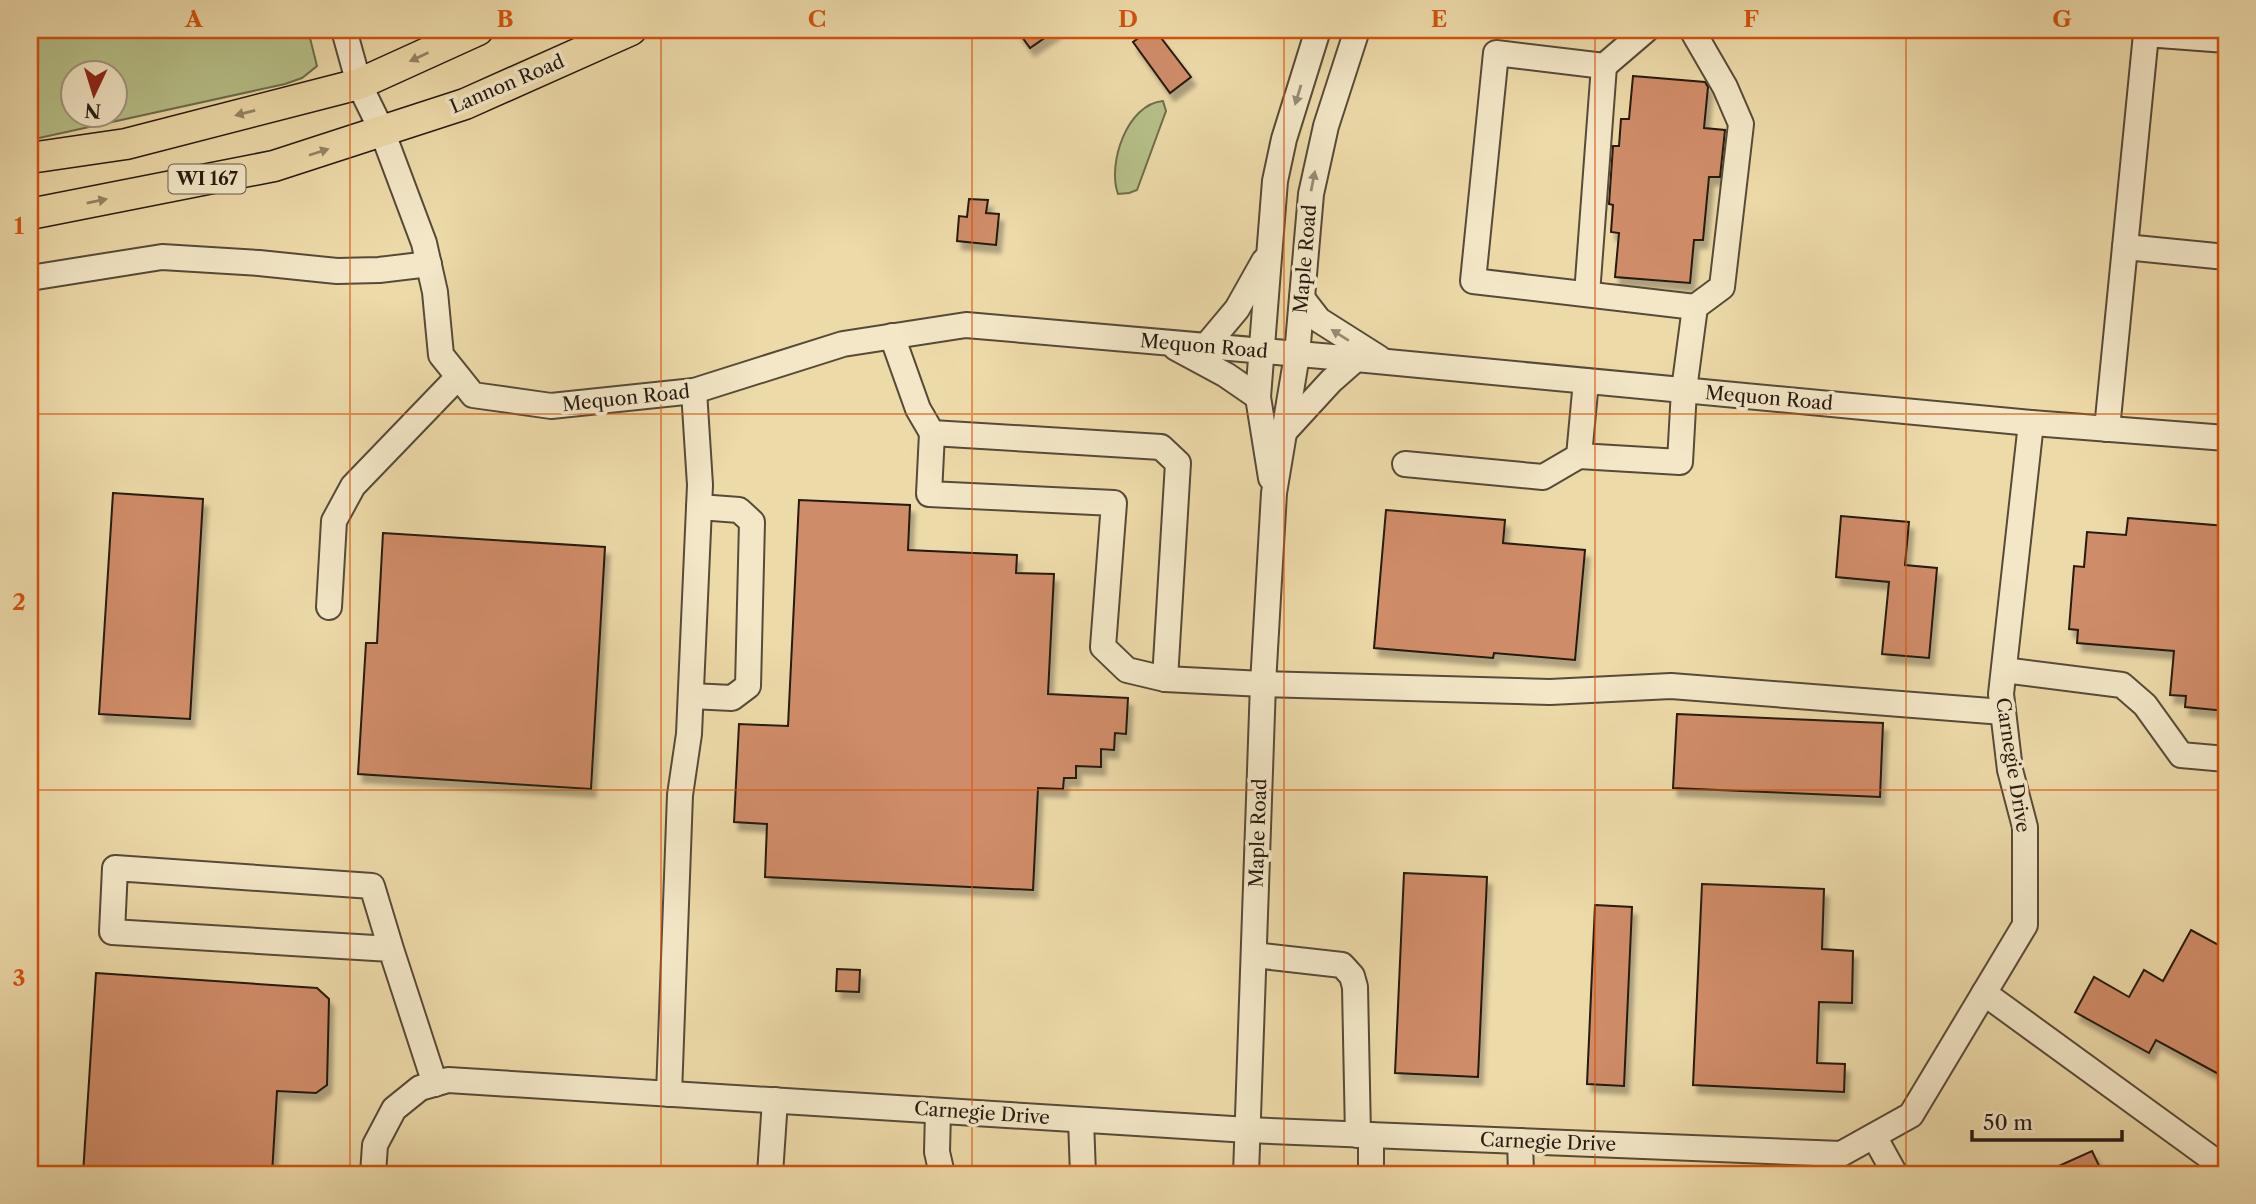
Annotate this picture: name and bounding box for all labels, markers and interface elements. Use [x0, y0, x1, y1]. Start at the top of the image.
text: A [184, 5, 204, 33]
text: B [496, 5, 514, 33]
text: C [808, 5, 826, 33]
text: D [1118, 5, 1138, 33]
text: E [1431, 5, 1447, 33]
text: F [1743, 5, 1759, 33]
text: G [2052, 5, 2072, 33]
street label: Lannon Road [446, 49, 568, 118]
one-way arrow [408, 52, 429, 63]
north arrow [60, 60, 130, 130]
one-way arrow [1292, 85, 1302, 106]
text: N [84, 98, 102, 123]
one-way arrow [234, 108, 256, 119]
one-way arrow [308, 146, 329, 156]
road number: WI 167 [168, 164, 246, 194]
one-way arrow [1308, 170, 1319, 192]
one-way arrow [86, 196, 108, 207]
street label: Maple Road [1289, 203, 1321, 314]
text: 1 [14, 212, 25, 240]
one-way arrow [1330, 328, 1349, 341]
street label: Mequon Road [1139, 329, 1269, 363]
street label: Mequon Road [561, 380, 691, 416]
street label: Mequon Road [1704, 381, 1834, 415]
text: 2 [12, 588, 26, 616]
street label: Carnegie Drive [1991, 696, 2035, 834]
street label: Maple Road [1245, 778, 1271, 888]
text: 3 [13, 964, 26, 992]
street label: Carnegie Drive [913, 1097, 1051, 1129]
scale bar [1972, 1099, 2123, 1143]
text: 50 m [1983, 1110, 2033, 1135]
street label: Carnegie Drive [1480, 1128, 1616, 1156]

